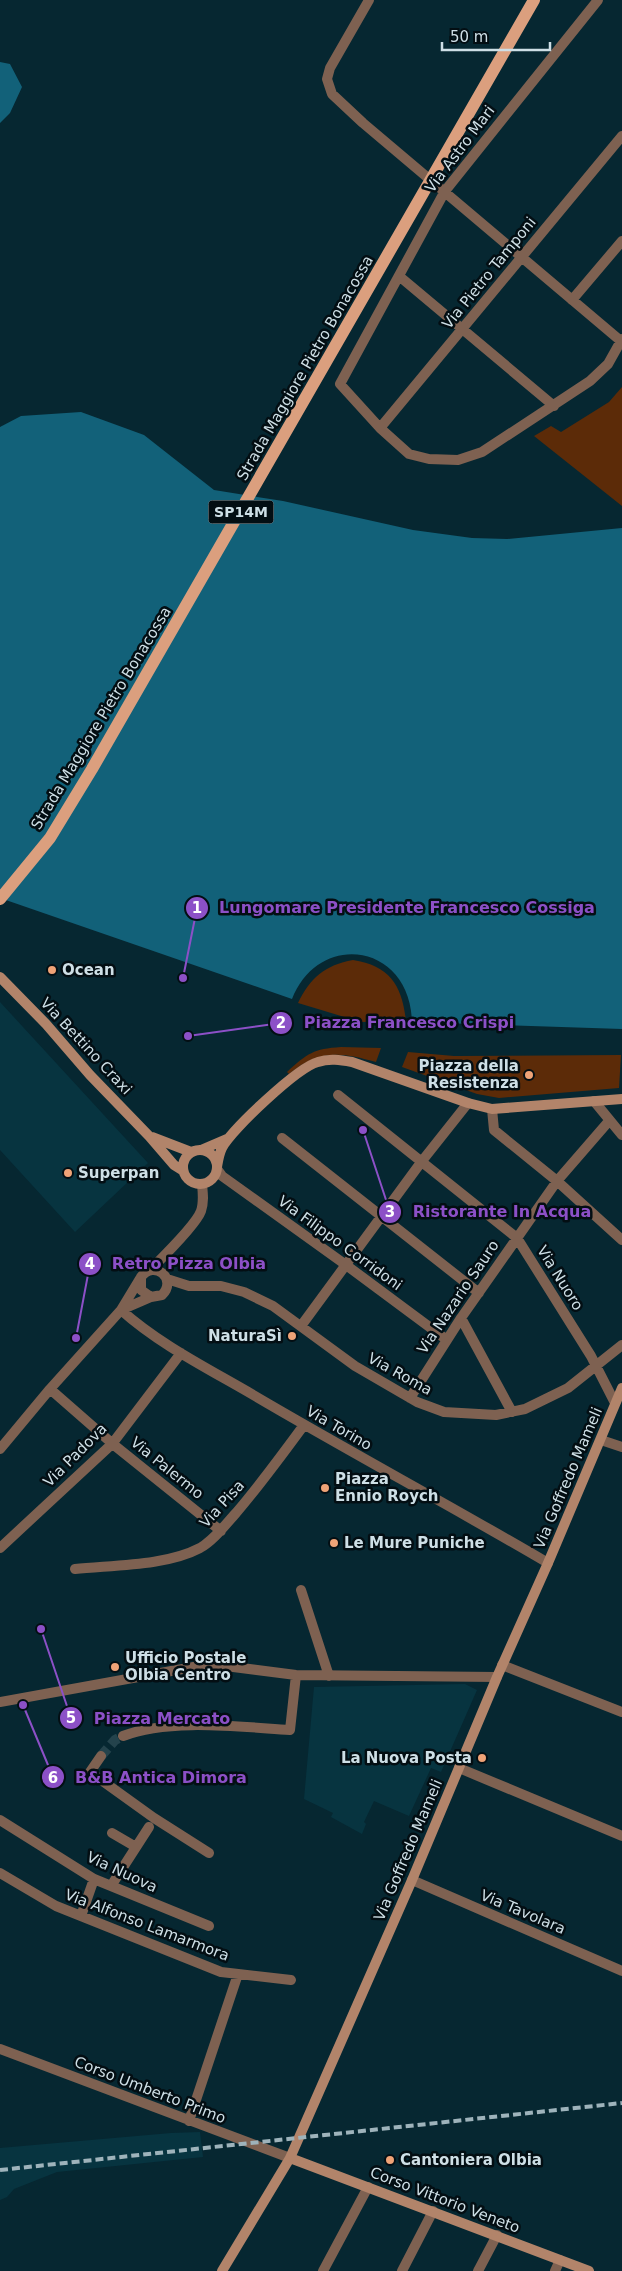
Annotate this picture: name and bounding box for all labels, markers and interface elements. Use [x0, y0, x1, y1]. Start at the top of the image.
scale bar [442, 20, 550, 52]
text: 50 m [450, 28, 488, 46]
street label: Via Astro Mari [421, 102, 499, 196]
street label: Via Pietro Tamponi [438, 213, 540, 333]
street label: Strada Maggiore Pietro Bonacossa [233, 252, 377, 484]
road number: SP14M [208, 501, 274, 524]
street label: Strada Maggiore Pietro Bonacossa [27, 603, 175, 833]
callout: Lungomare Presidente Francesco Cossiga [184, 892, 605, 923]
text: Lungomare Presidente Francesco Cossiga [219, 898, 595, 917]
text: 1 [192, 899, 202, 917]
place label: Ocean [62, 961, 115, 979]
marker: Ocean [46, 964, 58, 976]
street label: Via Bettino Craxi [37, 994, 135, 1098]
callout: Piazza Francesco Crispi [268, 1007, 524, 1038]
text: Piazza Francesco Crispi [304, 1013, 514, 1032]
text: 2 [276, 1014, 286, 1032]
place label: Piazza della Resistenza [419, 1057, 519, 1092]
marker: Piazza della Resistenza [523, 1069, 535, 1081]
place label: Superpan [78, 1164, 159, 1182]
marker: Superpan [62, 1167, 74, 1179]
street label: Via Filippo Corridoni [274, 1192, 406, 1294]
callout: Ristorante In Acqua [378, 1196, 601, 1227]
text: Ristorante In Acqua [413, 1202, 591, 1221]
text: 3 [385, 1203, 395, 1221]
street label: Via Nazario Sauro [413, 1237, 503, 1357]
street label: Via Nuoro [533, 1242, 587, 1314]
callout: Retro Pizza Olbia [77, 1248, 277, 1279]
text: Retro Pizza Olbia [112, 1254, 266, 1273]
text: 4 [85, 1255, 95, 1273]
place label: NaturaSì [208, 1327, 282, 1345]
marker: NaturaSì [286, 1330, 298, 1342]
street label: Via Roma [365, 1349, 435, 1399]
street label: Via Torino [303, 1402, 375, 1454]
street label: Via Goffredo Mameli [530, 1405, 606, 1551]
street label: Via Padova [40, 1420, 110, 1490]
street label: Via Palermo [127, 1433, 207, 1503]
place label: Piazza Ennio Roych [335, 1470, 438, 1505]
street label: Via Pisa [196, 1476, 248, 1532]
marker: Piazza Ennio Roych [319, 1482, 331, 1494]
place label: Le Mure Puniche [344, 1534, 485, 1552]
marker: Le Mure Puniche [328, 1537, 340, 1549]
place label: Ufficio Postale Olbia Centro [125, 1649, 246, 1684]
marker: Ufficio Postale Olbia Centro [109, 1661, 121, 1673]
callout: Piazza Mercato [59, 1702, 241, 1733]
text: 5 [66, 1709, 76, 1727]
text: Piazza Mercato [94, 1709, 230, 1728]
place label: La Nuova Posta [341, 1749, 472, 1767]
marker: La Nuova Posta [476, 1752, 488, 1764]
callout: B&B Antica Dimora [40, 1762, 257, 1793]
text: B&B Antica Dimora [75, 1768, 247, 1787]
text: 6 [48, 1769, 58, 1787]
street label: Via Goffredo Mameli [370, 1777, 446, 1923]
street label: Via Nuova [84, 1848, 160, 1896]
street label: Via Alfonso Lamarmora [62, 1885, 232, 1965]
street label: Via Tavolara [478, 1886, 568, 1938]
street label: Corso Umberto Primo [72, 2053, 228, 2127]
place label: Cantoniera Olbia [400, 2151, 542, 2169]
marker: Cantoniera Olbia [384, 2154, 396, 2166]
street label: Corso Vittorio Veneto [368, 2163, 522, 2237]

